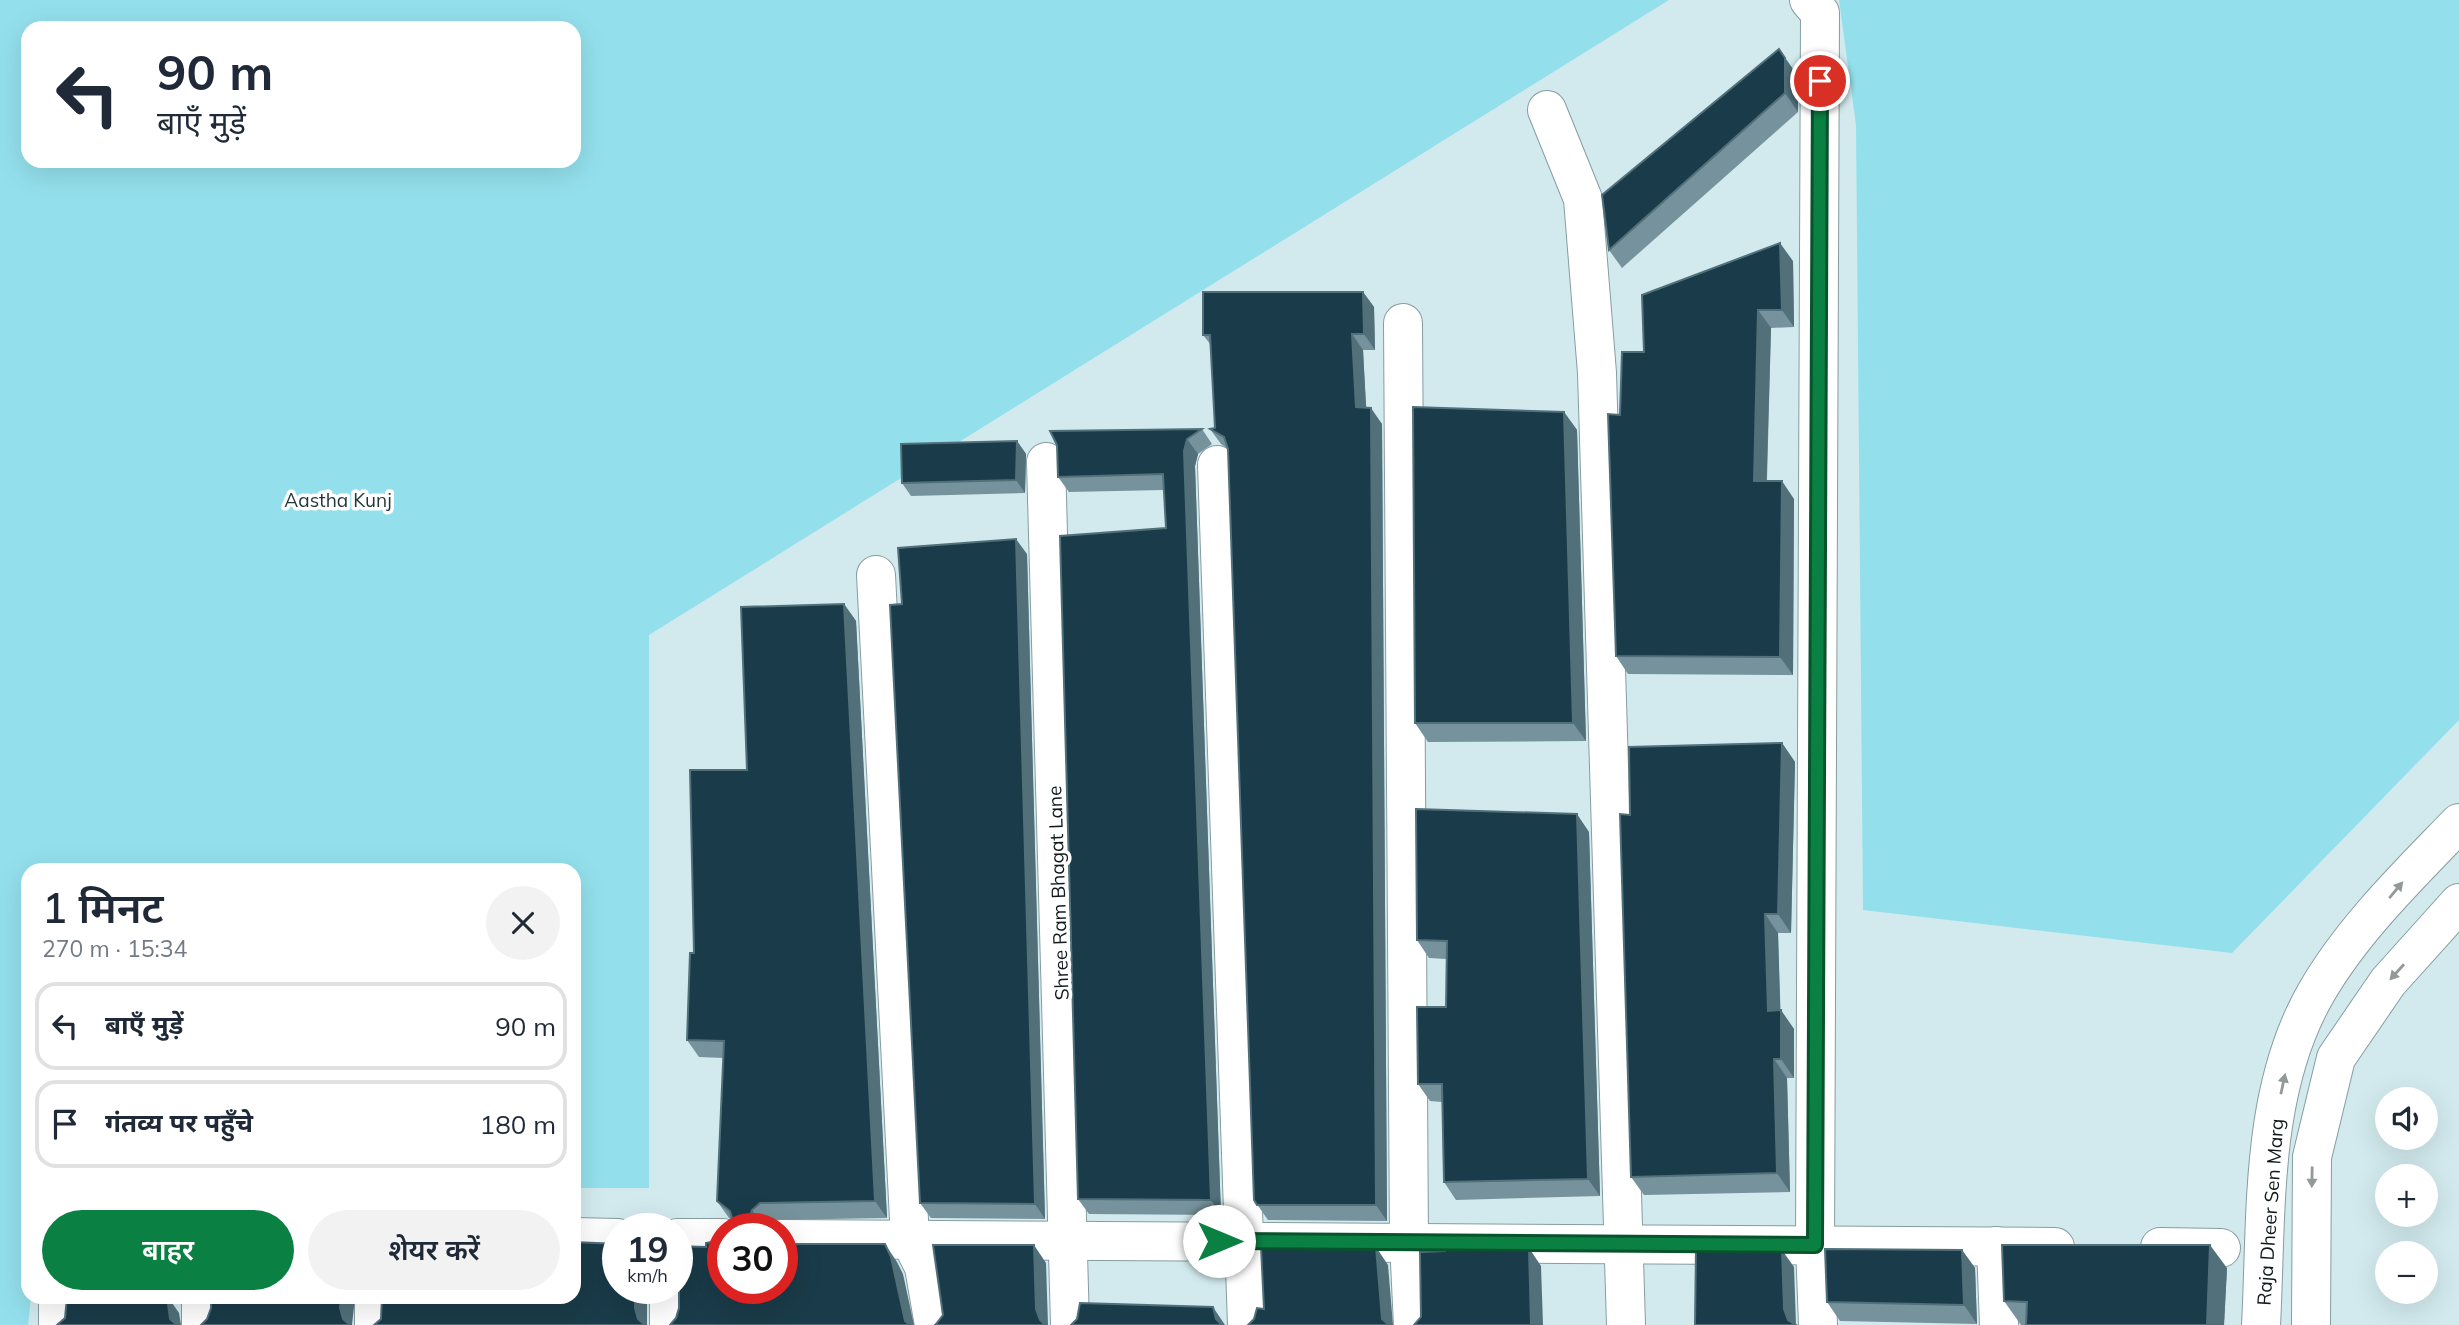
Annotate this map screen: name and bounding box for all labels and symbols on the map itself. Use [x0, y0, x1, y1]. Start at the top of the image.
pin [1790, 51, 1850, 111]
park label: Aastha Kunj [284, 488, 392, 512]
street label: Shree Ram Bhagat Lane [1042, 785, 1074, 1001]
one-way arrow [2388, 881, 2404, 899]
one-way arrow [2389, 963, 2405, 981]
one-way arrow [2277, 1072, 2288, 1094]
street label: Raja Dheer Sen Marg [2251, 1118, 2289, 1306]
one-way arrow [2306, 1166, 2318, 1188]
position arrow [1182, 1204, 1256, 1278]
speed limit sign: 30 [707, 1213, 798, 1304]

